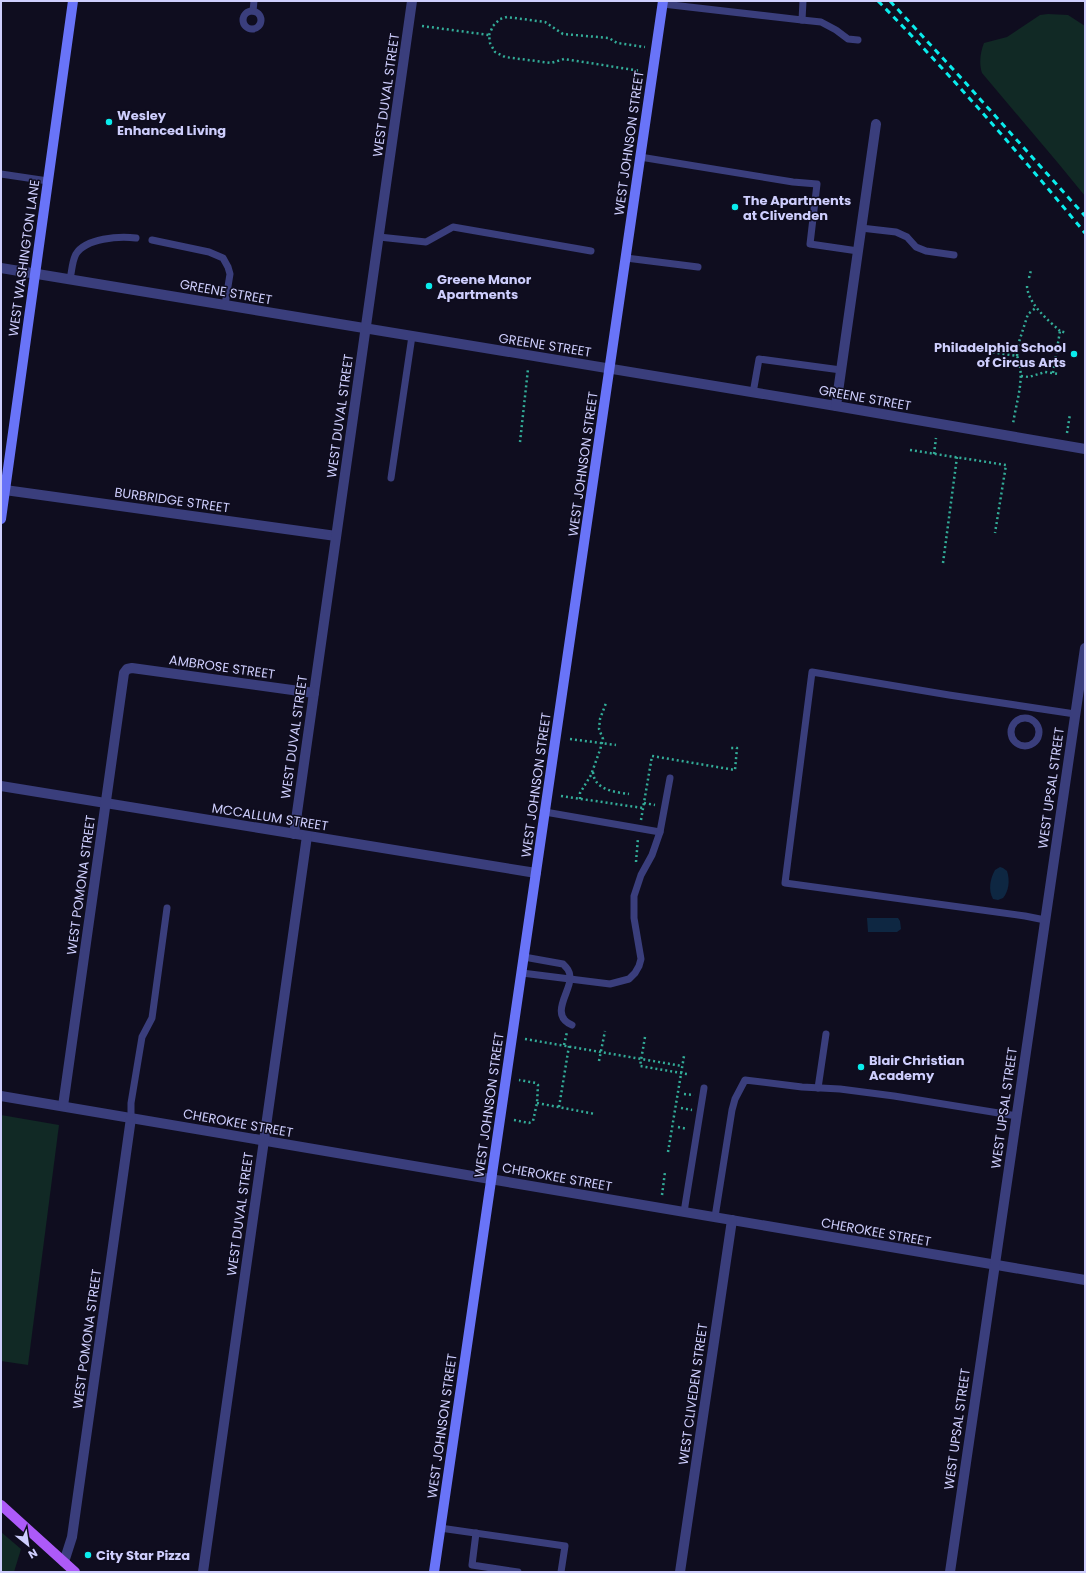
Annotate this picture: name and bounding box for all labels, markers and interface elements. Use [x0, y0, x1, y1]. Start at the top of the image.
street label: WEST DUVAL STREET [368, 32, 404, 158]
street label: WEST JOHNSON STREET [609, 69, 649, 217]
place label: Wesley Enhanced Living [117, 106, 226, 140]
marker: Wesley Enhanced Living [104, 117, 114, 127]
street label: WEST WASHINGTON LANE [4, 178, 44, 338]
place label: The Apartments at Clivenden [743, 191, 851, 225]
marker: The Apartments at Clivenden [730, 202, 740, 212]
place label: Greene Manor Apartments [437, 270, 532, 304]
street label: GREENE STREET [178, 275, 274, 309]
marker: Greene Manor Apartments [424, 281, 434, 291]
street label: GREENE STREET [497, 328, 593, 362]
place label: Philadelphia School of Circus Arts [934, 338, 1066, 372]
marker: Philadelphia School of Circus Arts [1069, 349, 1079, 359]
street label: WEST DUVAL STREET [322, 353, 358, 479]
street label: GREENE STREET [817, 381, 913, 415]
street label: WEST JOHNSON STREET [563, 390, 603, 538]
street label: BURBRIDGE STREET [113, 483, 231, 517]
street label: AMBROSE STREET [168, 650, 276, 684]
street label: WEST DUVAL STREET [276, 674, 312, 800]
street label: WEST JOHNSON STREET [516, 711, 556, 859]
street label: WEST UPSAL STREET [1033, 726, 1069, 850]
street label: MCCALLUM STREET [210, 798, 330, 836]
street label: WEST POMONA STREET [62, 814, 100, 956]
street label: WEST JOHNSON STREET [469, 1031, 509, 1179]
street label: WEST UPSAL STREET [986, 1046, 1022, 1170]
place label: Blair Christian Academy [869, 1051, 965, 1085]
marker: Blair Christian Academy [856, 1062, 866, 1072]
street label: CHEROKEE STREET [182, 1104, 294, 1142]
street label: WEST DUVAL STREET [222, 1151, 258, 1277]
street label: CHEROKEE STREET [501, 1158, 613, 1196]
street label: CHEROKEE STREET [820, 1213, 932, 1251]
street label: WEST POMONA STREET [68, 1268, 106, 1410]
street label: WEST CLIVEDEN STREET [674, 1322, 712, 1466]
street label: WEST JOHNSON STREET [422, 1352, 462, 1500]
street label: WEST UPSAL STREET [939, 1367, 975, 1491]
north arrow [8, 1525, 48, 1565]
text: N [25, 1545, 41, 1563]
place label: City Star Pizza [96, 1546, 190, 1565]
marker: City Star Pizza [83, 1550, 93, 1560]

